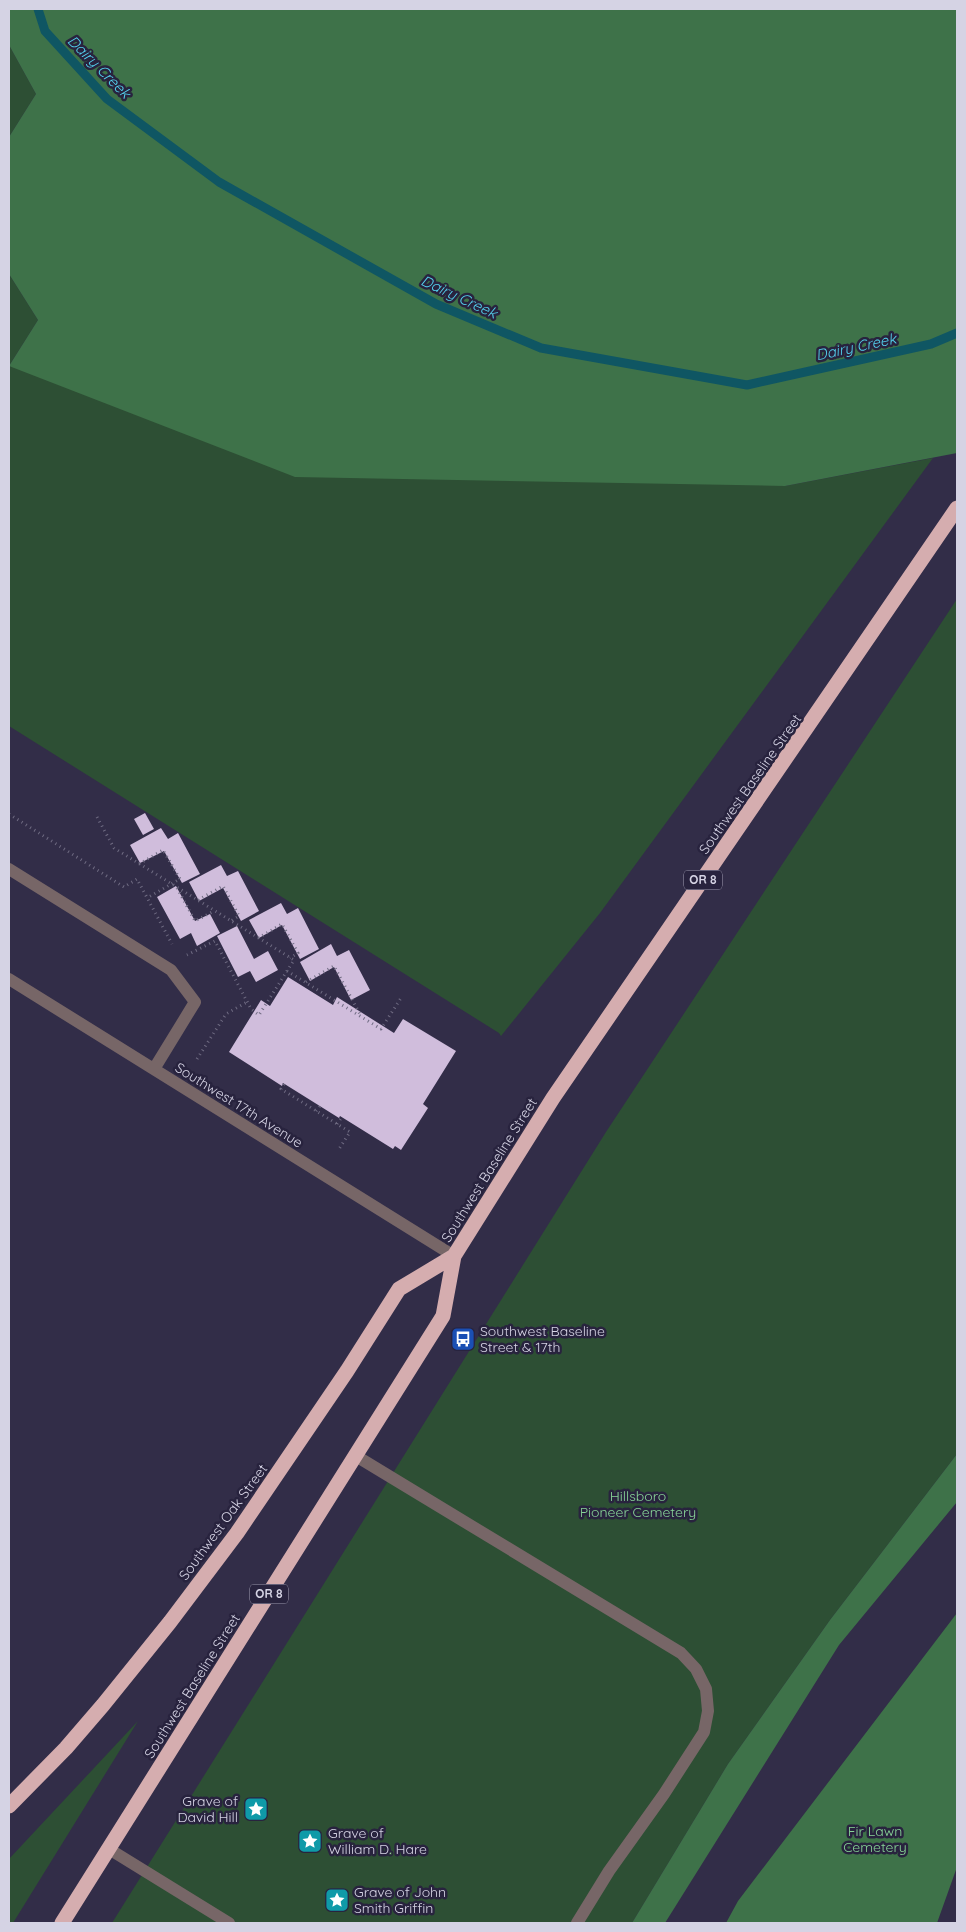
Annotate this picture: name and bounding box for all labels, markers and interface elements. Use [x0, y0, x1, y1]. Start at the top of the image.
water label: Dairy Creek [64, 31, 136, 104]
water label: Dairy Creek [418, 271, 502, 323]
water label: Dairy Creek [814, 328, 900, 364]
street label: Southwest Baseline Street [695, 710, 805, 858]
road number: OR 8 [684, 870, 722, 890]
street label: Southwest 17th Avenue [172, 1058, 306, 1152]
street label: Southwest Baseline Street [437, 1094, 541, 1246]
place label: Southwest Baseline Street & 17th [480, 1322, 605, 1356]
bus stop icon: Southwest Baseline Street & 17th [450, 1326, 476, 1352]
street label: Southwest Oak Street [175, 1460, 271, 1584]
park label: Hillsboro Pioneer Cemetery [580, 1487, 696, 1521]
road number: OR 8 [250, 1585, 288, 1604]
street label: Southwest Baseline Street [140, 1610, 244, 1762]
place label: Grave of David Hill [177, 1792, 238, 1826]
place icon: Grave of David Hill [243, 1796, 269, 1822]
park label: Fir Lawn Cemetery [843, 1822, 907, 1856]
place label: Grave of William D. Hare [328, 1824, 427, 1858]
place icon: Grave of William D. Hare [297, 1828, 323, 1854]
place label: Grave of John Smith Griffin [354, 1883, 446, 1917]
place icon: Grave of John Smith Griffin [324, 1887, 350, 1913]

